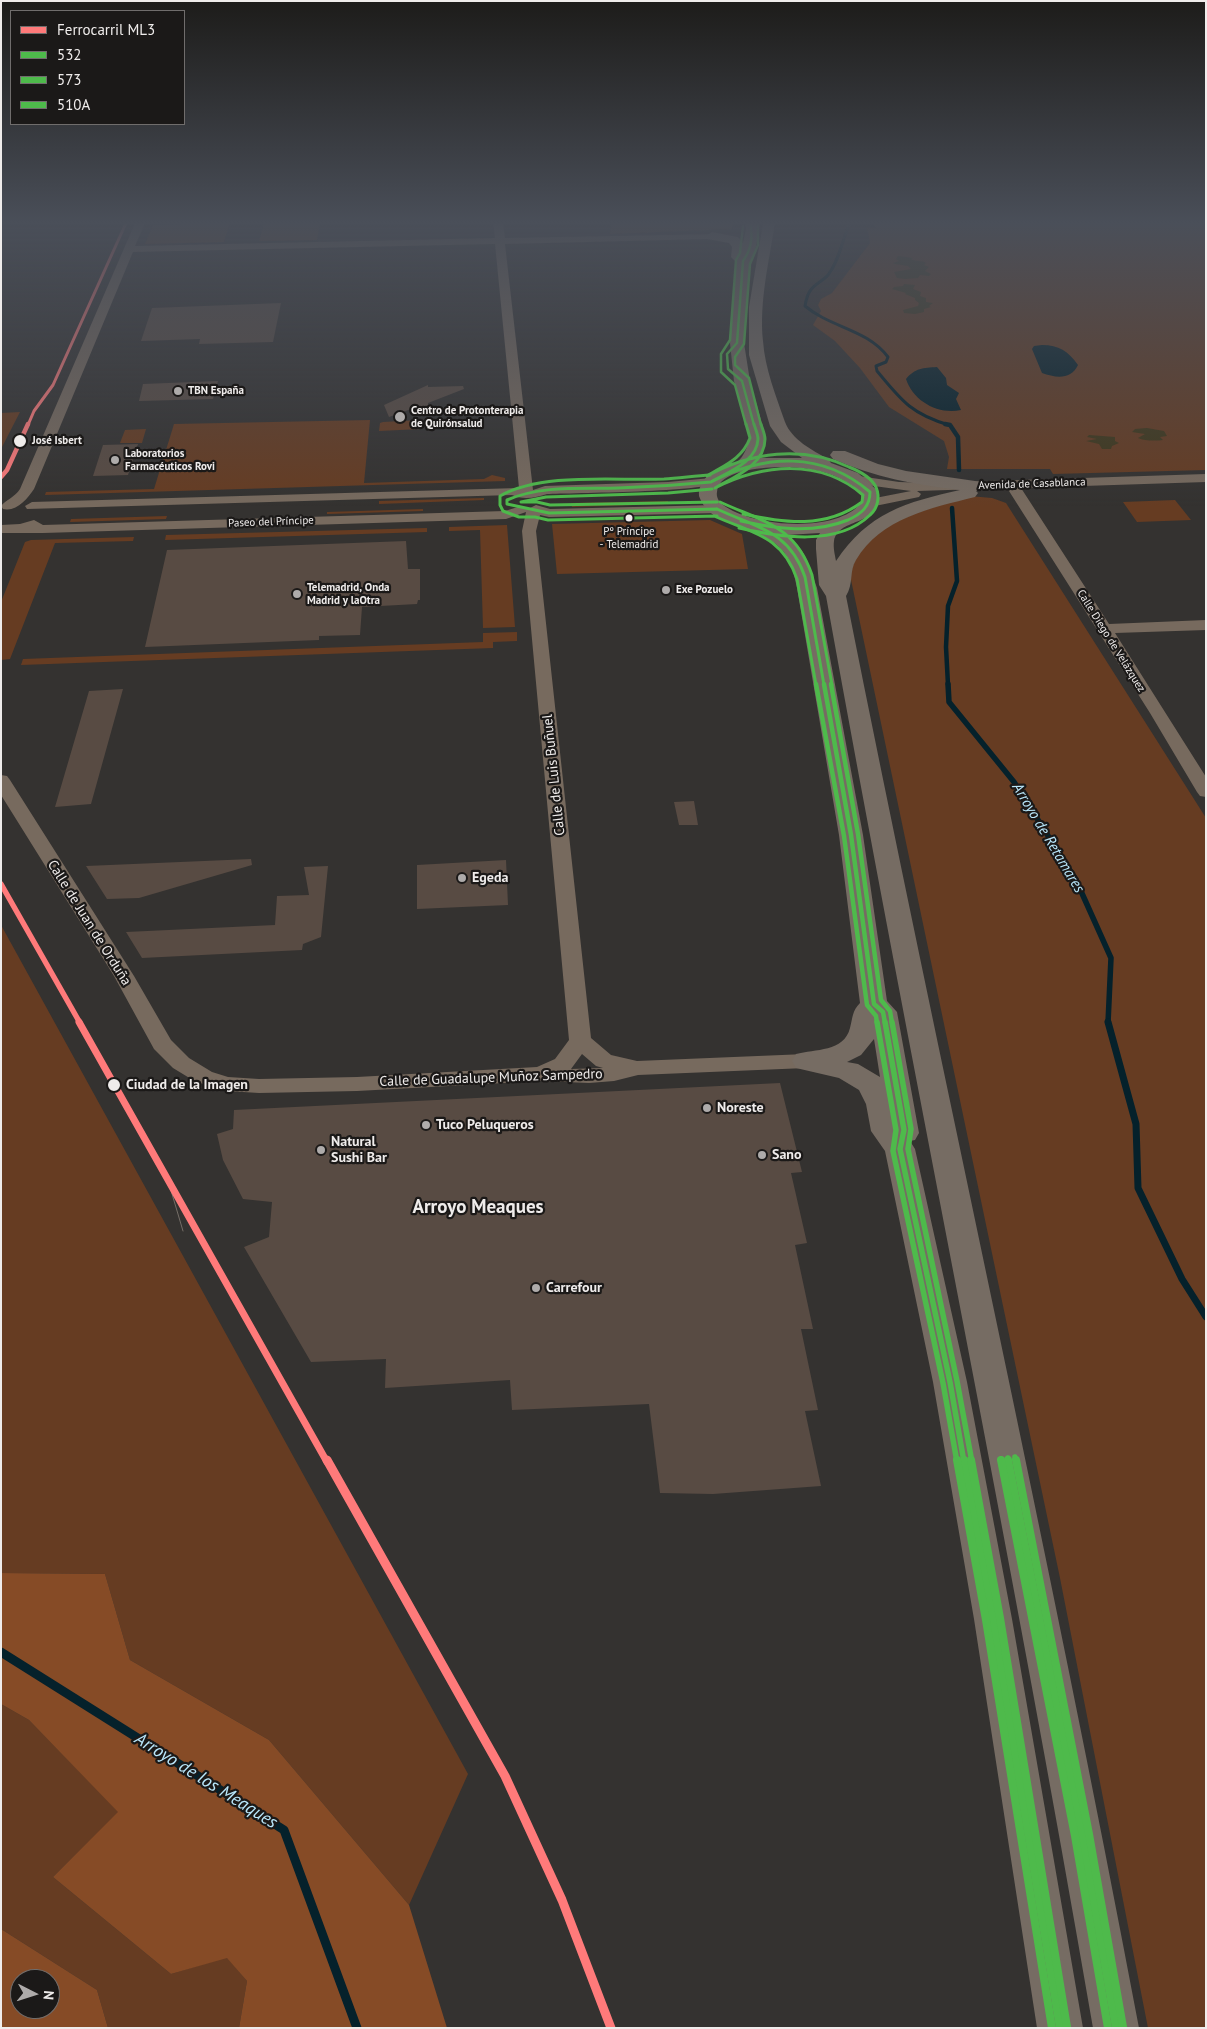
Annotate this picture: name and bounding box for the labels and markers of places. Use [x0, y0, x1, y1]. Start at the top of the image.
place label: TBN España [188, 384, 244, 398]
marker: TBN España [172, 385, 184, 397]
place label: Centro de Protonterapia de Quirónsalud [411, 404, 523, 430]
marker: Centro de Protonterapia de Quirónsalud [393, 410, 407, 424]
marker: José Isbert [12, 433, 28, 449]
place label: José Isbert [32, 434, 82, 448]
place label: Laboratorios Farmacéuticos Rovi [125, 447, 215, 473]
marker: Laboratorios Farmacéuticos Rovi [109, 454, 121, 466]
marker: Pº Príncipe - Telemadrid [624, 513, 634, 523]
place label: Pº Príncipe - Telemadrid [600, 525, 658, 551]
place label: Telemadrid, Onda Madrid y laOtra [307, 581, 390, 607]
place label: Exe Pozuelo [676, 583, 733, 597]
marker: Exe Pozuelo [660, 584, 672, 596]
marker: Telemadrid, Onda Madrid y laOtra [291, 588, 303, 600]
place label: Egeda [472, 870, 508, 886]
marker: Egeda [456, 872, 468, 884]
marker: Ciudad de la Imagen [106, 1077, 122, 1093]
place label: Ciudad de la Imagen [126, 1077, 248, 1093]
place label: Noreste [717, 1100, 764, 1116]
marker: Noreste [701, 1102, 713, 1114]
place label: Tuco Peluqueros [436, 1117, 534, 1133]
marker: Tuco Peluqueros [420, 1119, 432, 1131]
place label: Natural Sushi Bar [331, 1134, 387, 1166]
marker: Natural Sushi Bar [315, 1144, 327, 1156]
place label: Sano [772, 1147, 802, 1163]
marker: Sano [756, 1149, 768, 1161]
place label: Carrefour [546, 1280, 602, 1296]
marker: Carrefour [530, 1282, 542, 1294]

